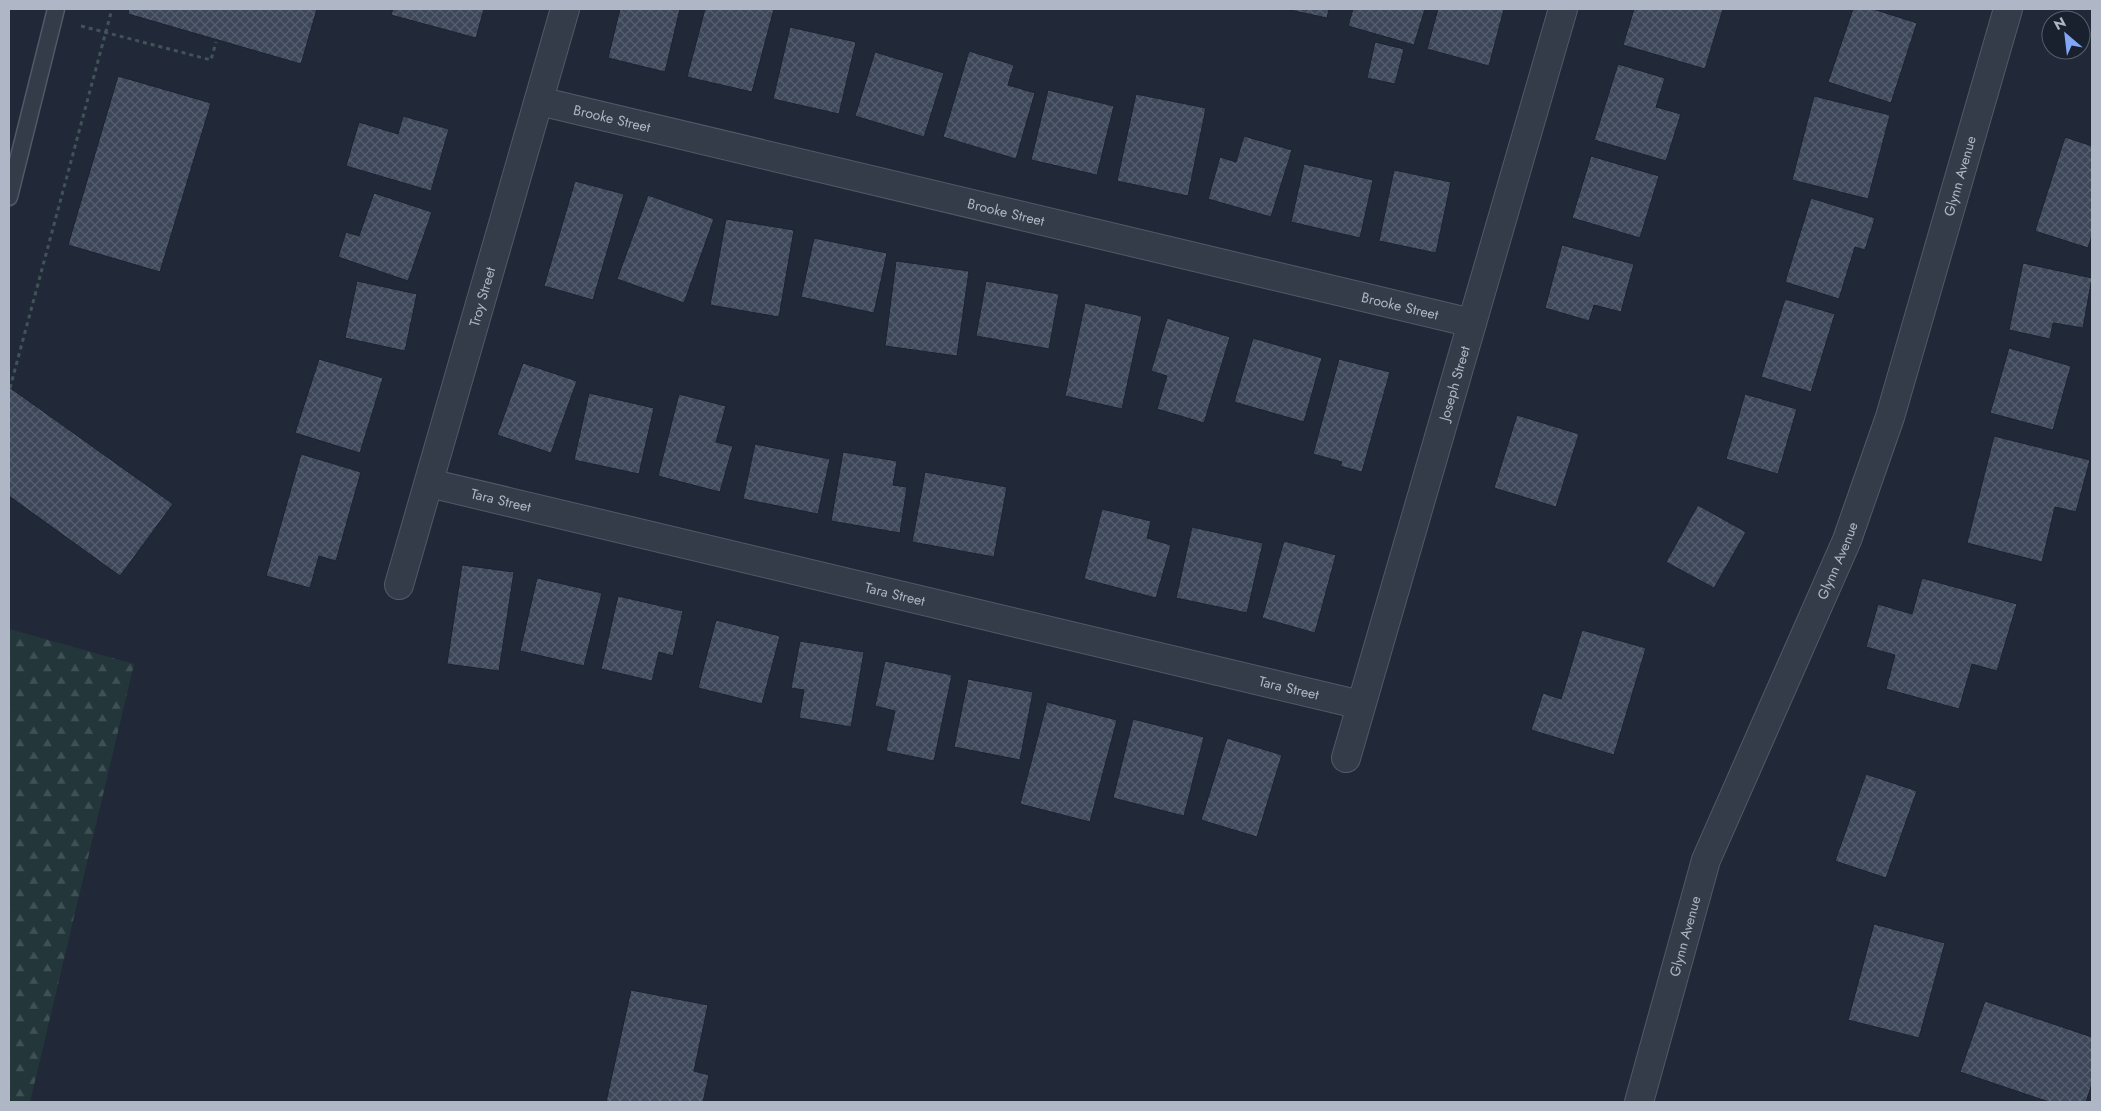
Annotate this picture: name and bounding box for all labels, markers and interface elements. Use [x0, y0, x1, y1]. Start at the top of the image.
north arrow [2041, 10, 2091, 60]
text: N [2050, 12, 2070, 35]
street label: Brooke Street [571, 100, 653, 137]
street label: Glynn Avenue [1939, 133, 1981, 219]
street label: Brooke Street [965, 193, 1047, 231]
street label: Troy Street [464, 264, 500, 329]
street label: Brooke Street [1359, 287, 1441, 325]
street label: Joseph Street [1434, 343, 1475, 425]
street label: Tara Street [469, 483, 534, 517]
street label: Glynn Avenue [1812, 519, 1863, 603]
street label: Tara Street [863, 577, 928, 611]
street label: Tara Street [1257, 671, 1322, 705]
street label: Glynn Avenue [1664, 894, 1706, 979]

